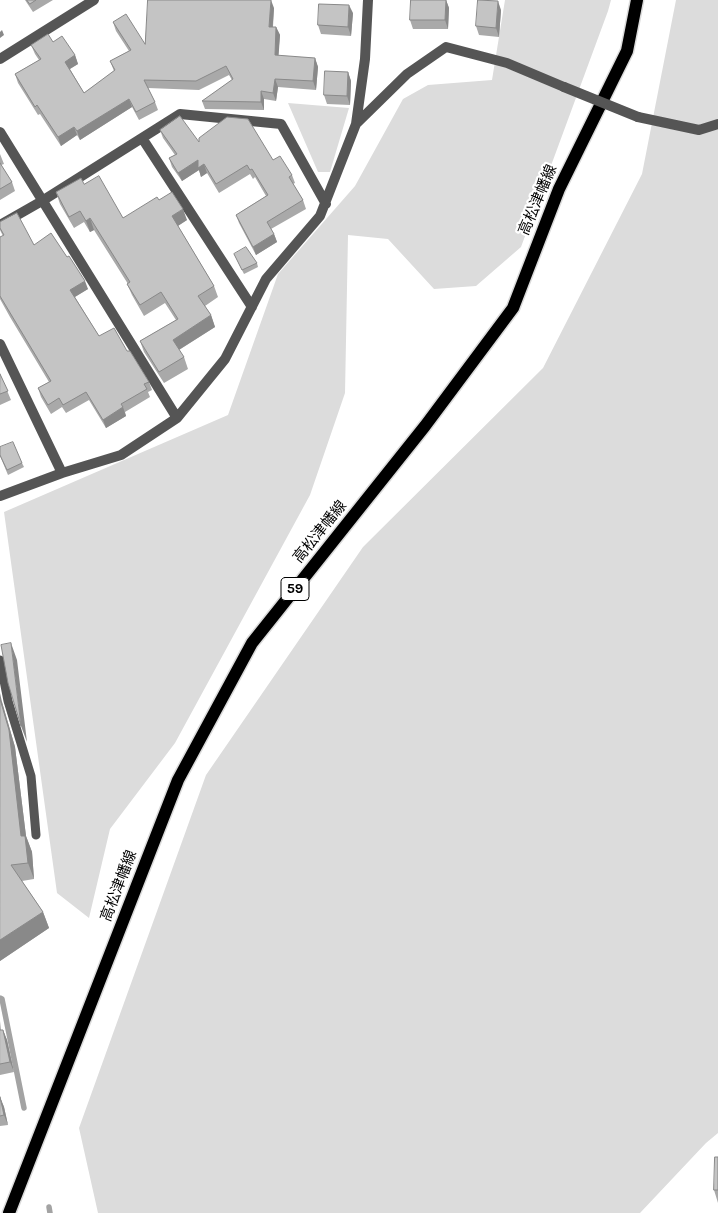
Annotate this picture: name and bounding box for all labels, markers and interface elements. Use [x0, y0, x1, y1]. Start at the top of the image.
street label: 高松津幡線 [515, 162, 561, 238]
street label: 高松津幡線 [289, 497, 351, 567]
road number: 59 [281, 578, 309, 600]
street label: 高松津幡線 [97, 848, 141, 924]

